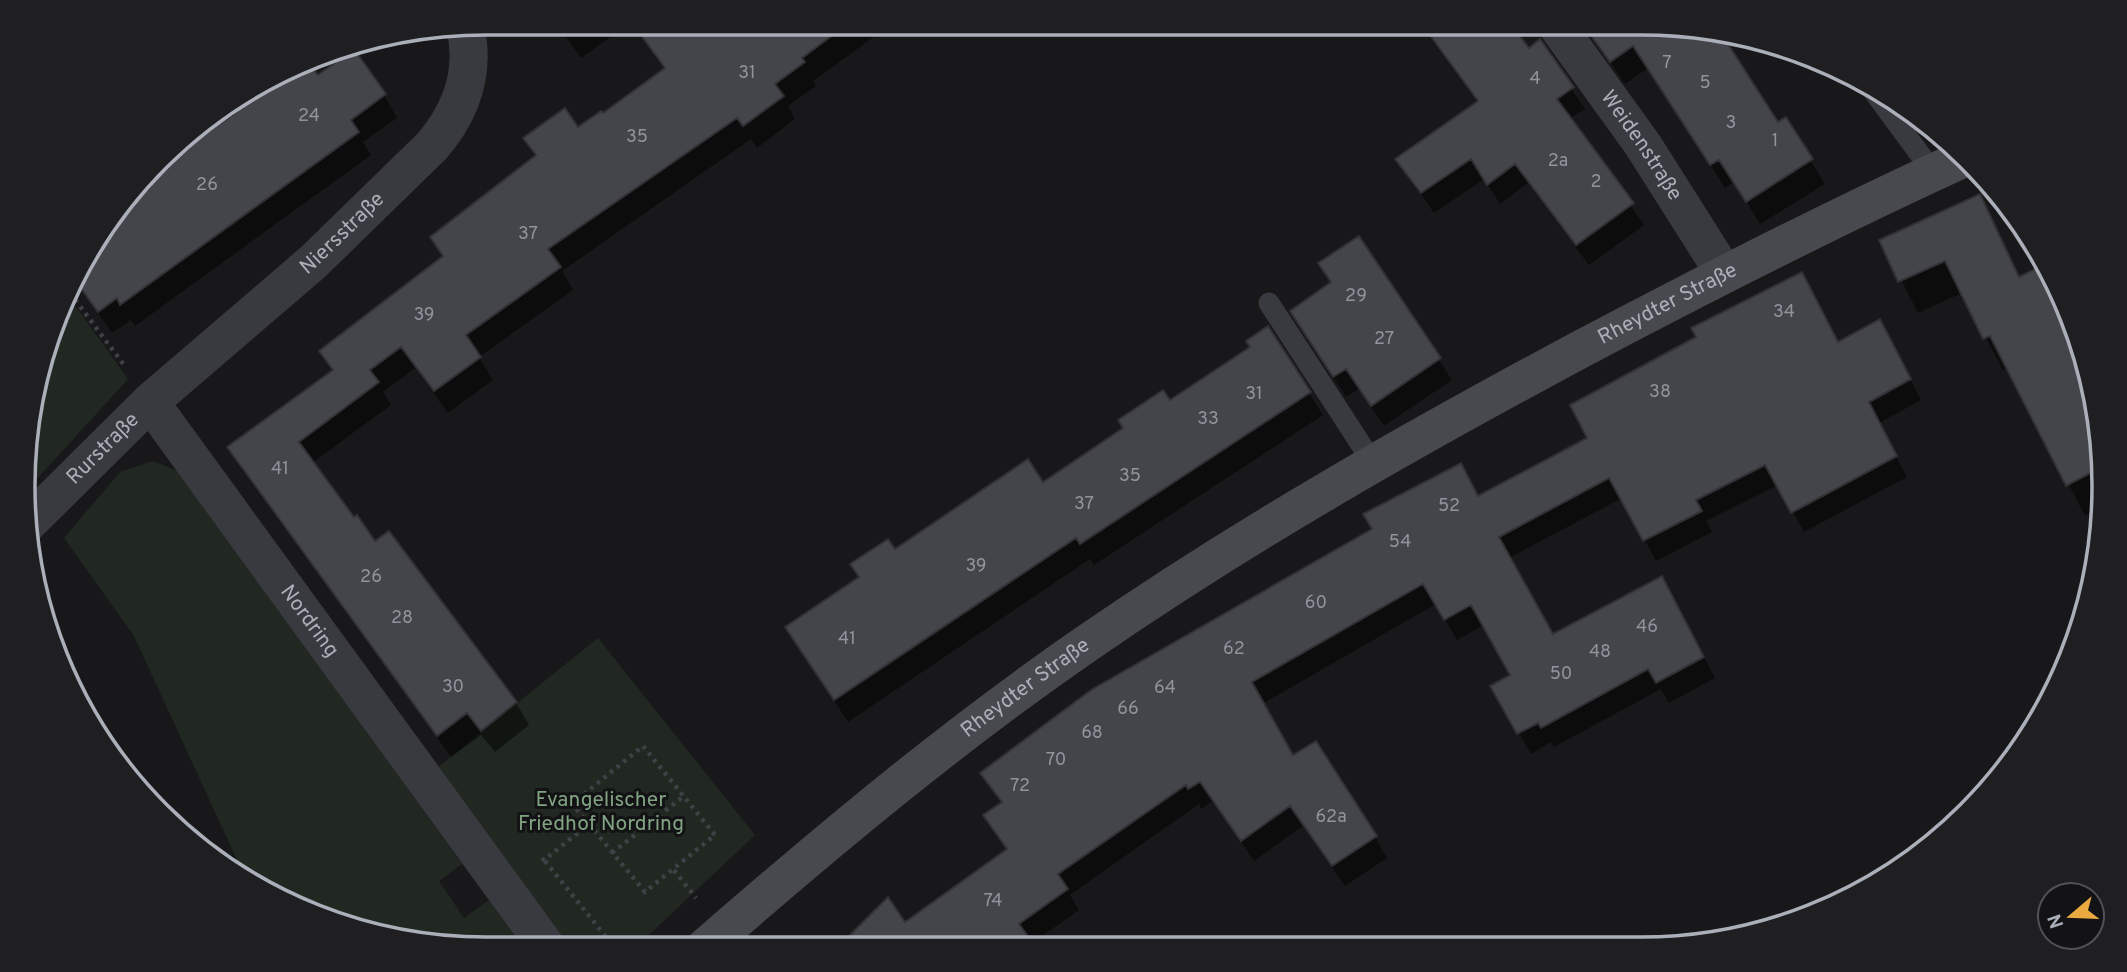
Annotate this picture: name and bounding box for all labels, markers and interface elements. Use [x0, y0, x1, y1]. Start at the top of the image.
house number: 7 [1662, 52, 1672, 75]
house number: 31 [738, 62, 756, 85]
house number: 4 [1529, 68, 1541, 91]
house number: 5 [1699, 72, 1711, 95]
street label: Weidenstraße [1595, 85, 1688, 206]
house number: 24 [298, 105, 320, 128]
house number: 3 [1726, 112, 1736, 135]
house number: 35 [626, 126, 648, 149]
house number: 1 [1772, 130, 1778, 153]
house number: 2a [1548, 150, 1568, 173]
house number: 2 [1590, 171, 1602, 194]
house number: 26 [196, 174, 218, 197]
street label: Niersstraße [294, 186, 390, 281]
house number: 37 [518, 223, 538, 246]
street label: Rheydter Straße [1593, 257, 1742, 351]
house number: 29 [1345, 285, 1367, 308]
house number: 34 [1773, 301, 1795, 324]
house number: 39 [413, 304, 435, 327]
house number: 27 [1374, 328, 1394, 351]
house number: 38 [1649, 381, 1671, 404]
house number: 31 [1245, 383, 1263, 406]
street label: Rurstraße [61, 407, 145, 491]
house number: 33 [1197, 408, 1219, 431]
house number: 41 [271, 458, 289, 481]
house number: 35 [1119, 465, 1141, 488]
house number: 37 [1074, 493, 1094, 516]
house number: 52 [1438, 495, 1460, 518]
house number: 54 [1389, 531, 1411, 554]
house number: 39 [965, 555, 987, 578]
house number: 26 [360, 566, 382, 589]
street label: Nordring [274, 579, 345, 663]
house number: 60 [1305, 592, 1327, 615]
house number: 28 [391, 607, 413, 630]
house number: 46 [1636, 616, 1658, 639]
house number: 41 [838, 628, 856, 651]
street label: Rheydter Straße [955, 632, 1095, 744]
house number: 62 [1223, 638, 1245, 661]
house number: 48 [1589, 641, 1611, 664]
house number: 50 [1550, 663, 1572, 686]
house number: 30 [442, 676, 464, 699]
house number: 64 [1154, 677, 1176, 700]
house number: 66 [1117, 698, 1139, 721]
house number: 68 [1081, 722, 1103, 745]
house number: 70 [1046, 749, 1066, 772]
house number: 72 [1010, 775, 1030, 798]
park label: Evangelischer Friedhof Nordring [518, 787, 684, 838]
house number: 62a [1315, 806, 1347, 829]
north arrow [2036, 881, 2106, 951]
house number: 74 [984, 890, 1002, 913]
text: N [2043, 911, 2070, 931]

